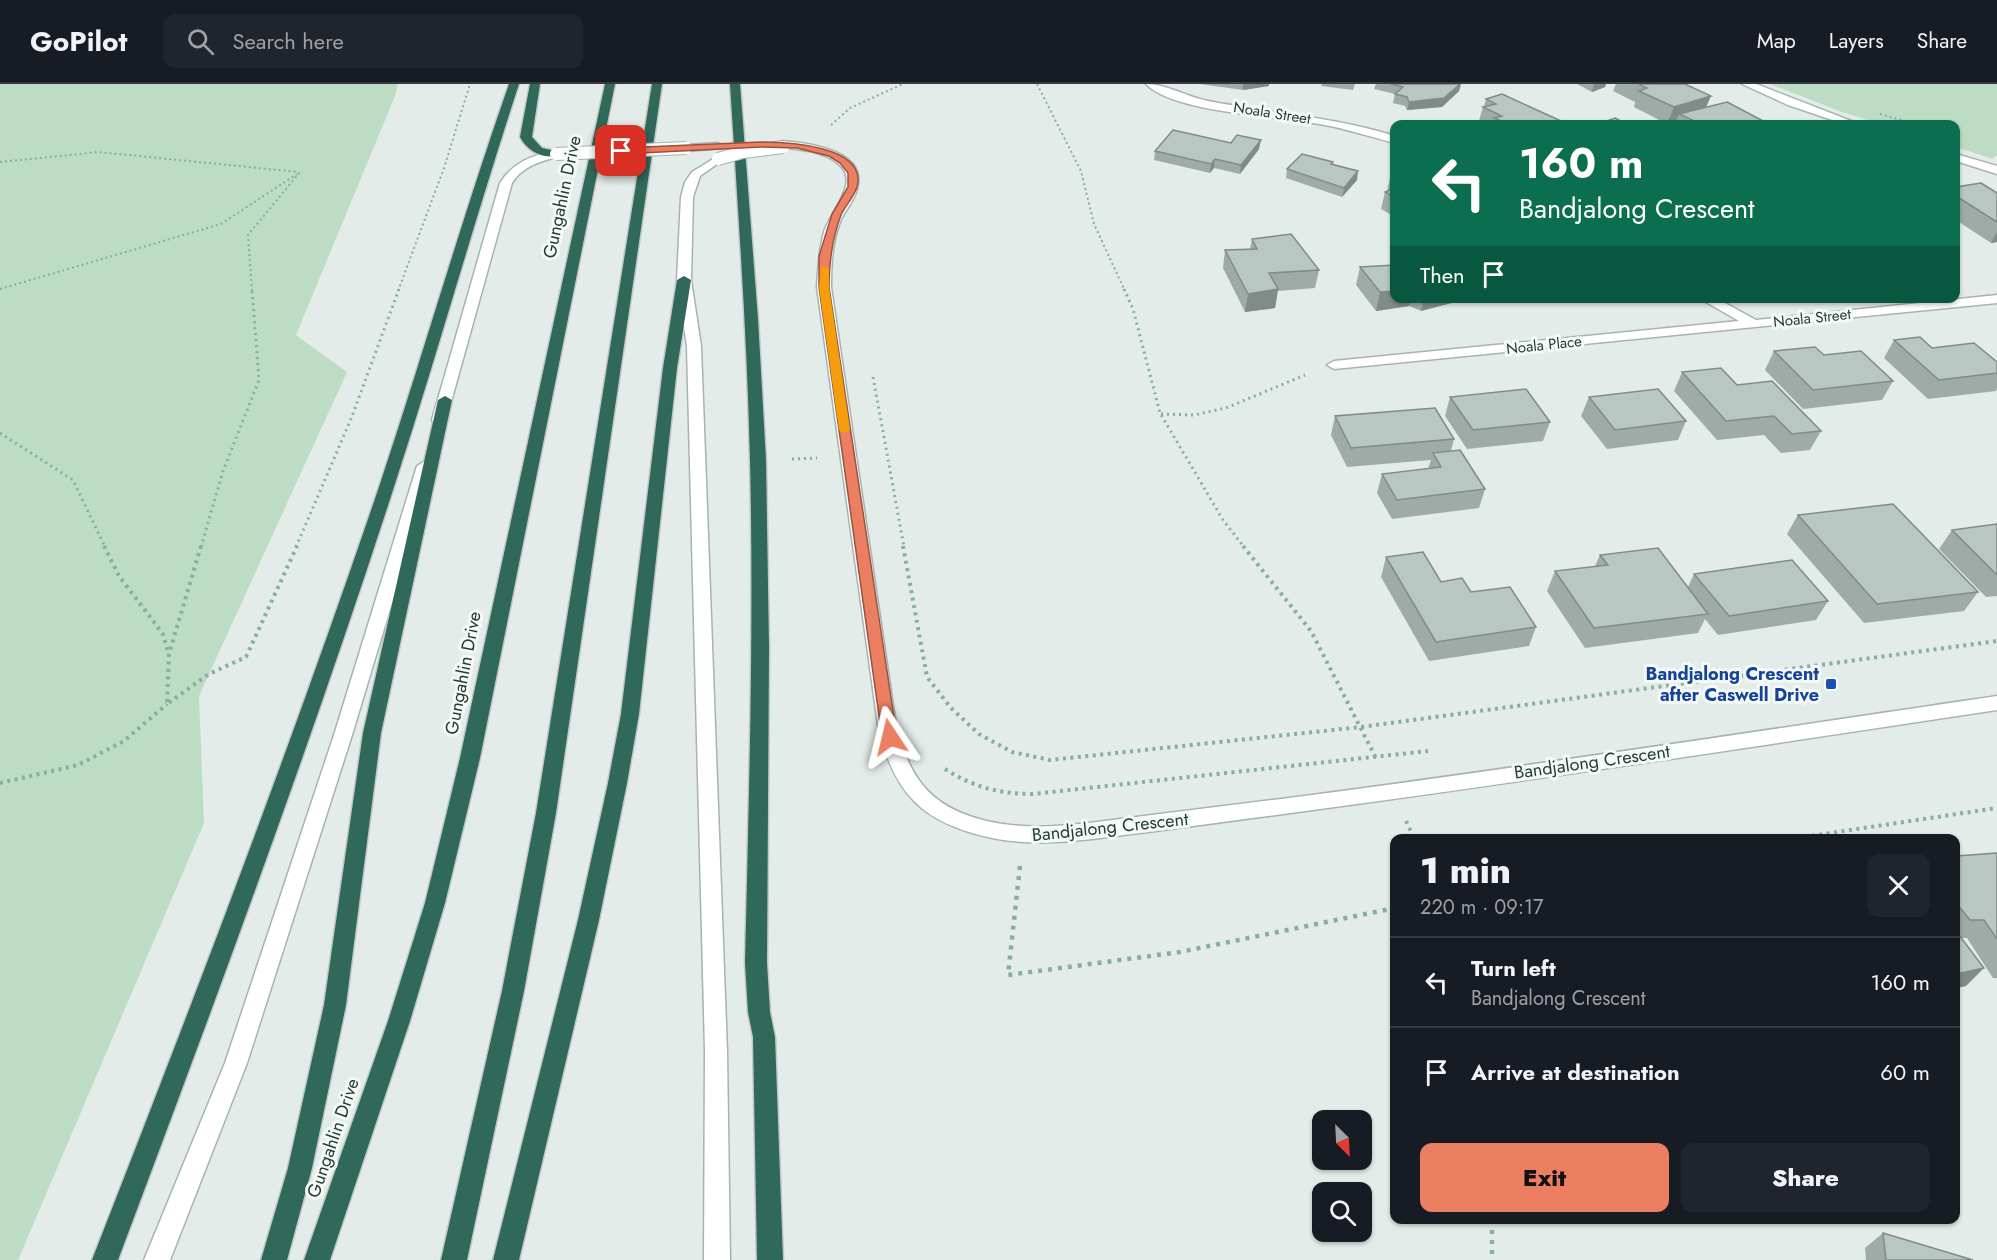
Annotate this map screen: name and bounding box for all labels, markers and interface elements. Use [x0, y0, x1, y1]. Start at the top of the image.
search box [163, 14, 583, 68]
text: GoPilot [30, 21, 127, 62]
icon: search [184, 25, 217, 58]
text: Search here [232, 25, 344, 57]
text: Map [1757, 26, 1796, 56]
text: Layers [1829, 26, 1884, 56]
text: Share [1917, 26, 1967, 56]
street label: Noala Street [1232, 96, 1313, 130]
pin [595, 125, 646, 176]
street label: Gungahlin Drive [536, 133, 588, 261]
text: 160 m [1519, 133, 1643, 194]
icon: arrive [604, 134, 637, 167]
icon: left [1420, 144, 1498, 222]
text: Bandjalong Crescent [1519, 189, 1755, 228]
icon: arrive [1477, 258, 1510, 291]
text: Then [1420, 259, 1465, 291]
street label: Noala Street [1772, 303, 1852, 333]
street label: Noala Place [1505, 330, 1583, 360]
street label: Gungahlin Drive [438, 609, 488, 737]
place label: Bandjalong Crescent after Caswell Drive [1646, 661, 1819, 708]
marker: Bandjalong Crescent after Caswell Drive [1824, 677, 1838, 691]
position arrow [858, 705, 922, 769]
street label: Bandjalong Crescent [1512, 738, 1672, 786]
street label: Bandjalong Crescent [1031, 806, 1190, 848]
text: 1 min [1420, 844, 1511, 896]
button: close [1867, 854, 1930, 917]
text: 220 m · 09:17 [1420, 893, 1543, 922]
text: Turn left [1471, 952, 1556, 984]
icon: left [1420, 966, 1453, 999]
text: 160 m [1870, 966, 1930, 998]
text: Bandjalong Crescent [1471, 984, 1646, 1013]
icon: arrive [1420, 1056, 1453, 1089]
text: Arrive at destination [1471, 1056, 1680, 1088]
text: 60 m [1880, 1056, 1930, 1088]
street label: Gungahlin Drive [300, 1075, 366, 1201]
north arrow [1312, 1110, 1372, 1170]
map controls [1312, 1110, 1372, 1242]
button: Exit [1420, 1143, 1669, 1212]
button: Share [1681, 1143, 1930, 1212]
button: search [1312, 1182, 1372, 1242]

